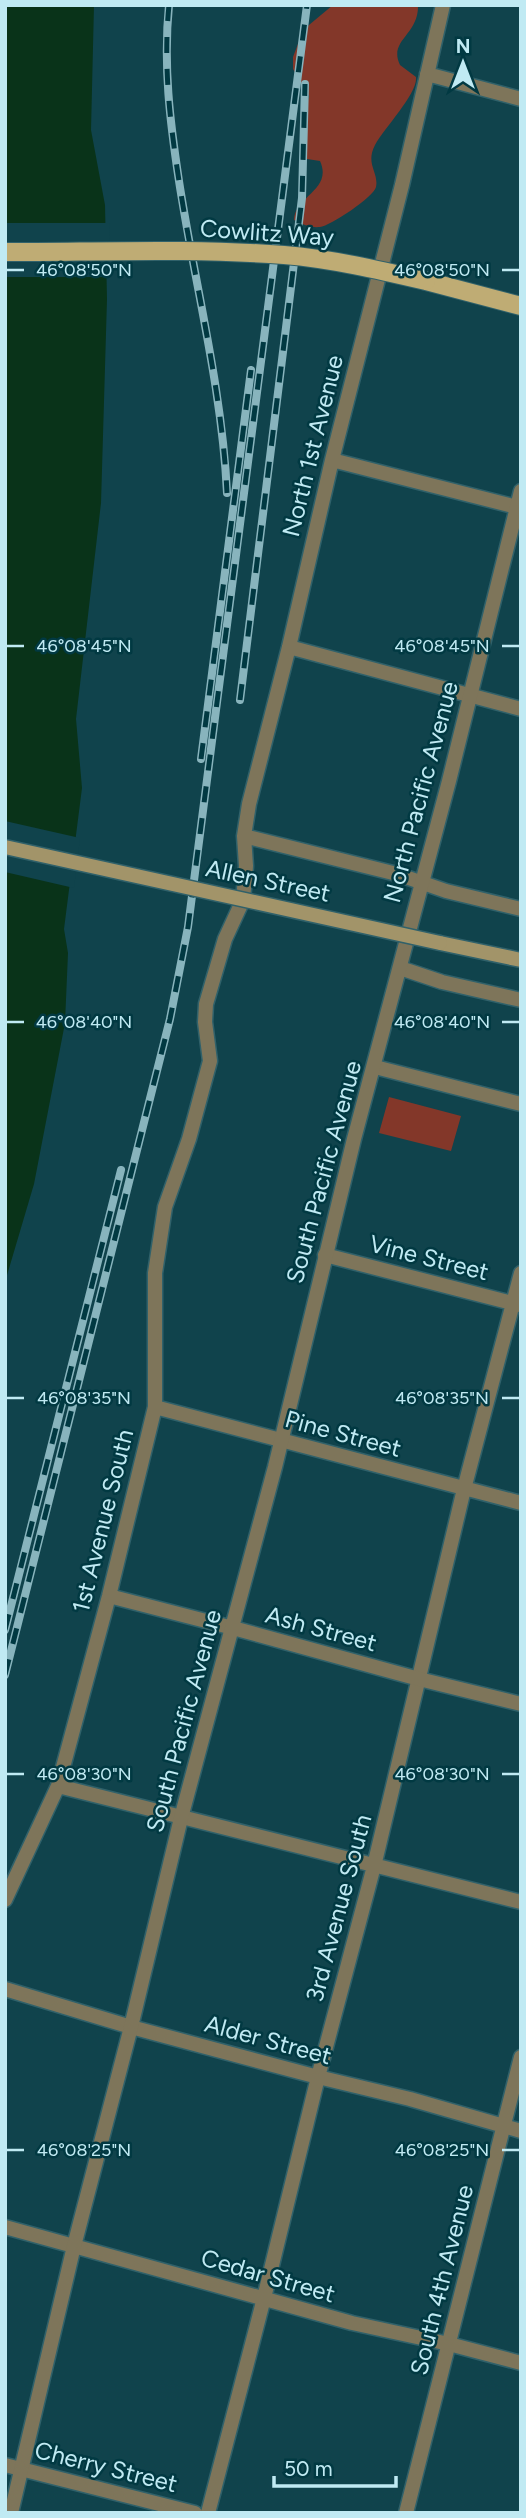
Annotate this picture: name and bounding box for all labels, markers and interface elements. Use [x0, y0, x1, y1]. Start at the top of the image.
north arrow [428, 28, 498, 98]
text: N [456, 35, 470, 58]
street label: Cowlitz Way [199, 213, 335, 252]
text: 46°08'50"N [36, 259, 132, 281]
text: 46°08'50"N [394, 259, 490, 281]
street label: North 1st Avenue [276, 352, 349, 540]
text: 46°08'45"N [36, 635, 132, 657]
text: 46°08'45"N [394, 635, 490, 657]
street label: North Pacific Avenue [377, 678, 464, 906]
street label: Allen Street [203, 853, 333, 908]
text: 46°08'40"N [36, 1011, 132, 1033]
text: 46°08'40"N [394, 1011, 490, 1033]
street label: South Pacific Avenue [280, 1057, 367, 1286]
street label: Vine Street [367, 1229, 492, 1286]
text: 46°08'35"N [37, 1387, 131, 1409]
text: 46°08'35"N [395, 1387, 489, 1409]
street label: Pine Street [282, 1404, 404, 1463]
street label: 1st Avenue South [66, 1426, 139, 1615]
street label: Ash Street [262, 1600, 380, 1657]
street label: South Pacific Avenue [140, 1606, 227, 1835]
text: 46°08'30"N [36, 1763, 132, 1785]
text: 46°08'30"N [394, 1763, 490, 1785]
street label: 3rd Avenue South [300, 1811, 377, 2005]
street label: Alder Street [202, 2009, 335, 2070]
text: 46°08'25"N [37, 2139, 131, 2161]
text: 46°08'25"N [395, 2139, 489, 2161]
street label: South 4th Avenue [404, 2182, 479, 2378]
street label: Cedar Street [198, 2243, 338, 2308]
street label: Cherry Street [32, 2435, 180, 2498]
scale bar [274, 2444, 396, 2488]
text: 50 m [284, 2456, 333, 2481]

